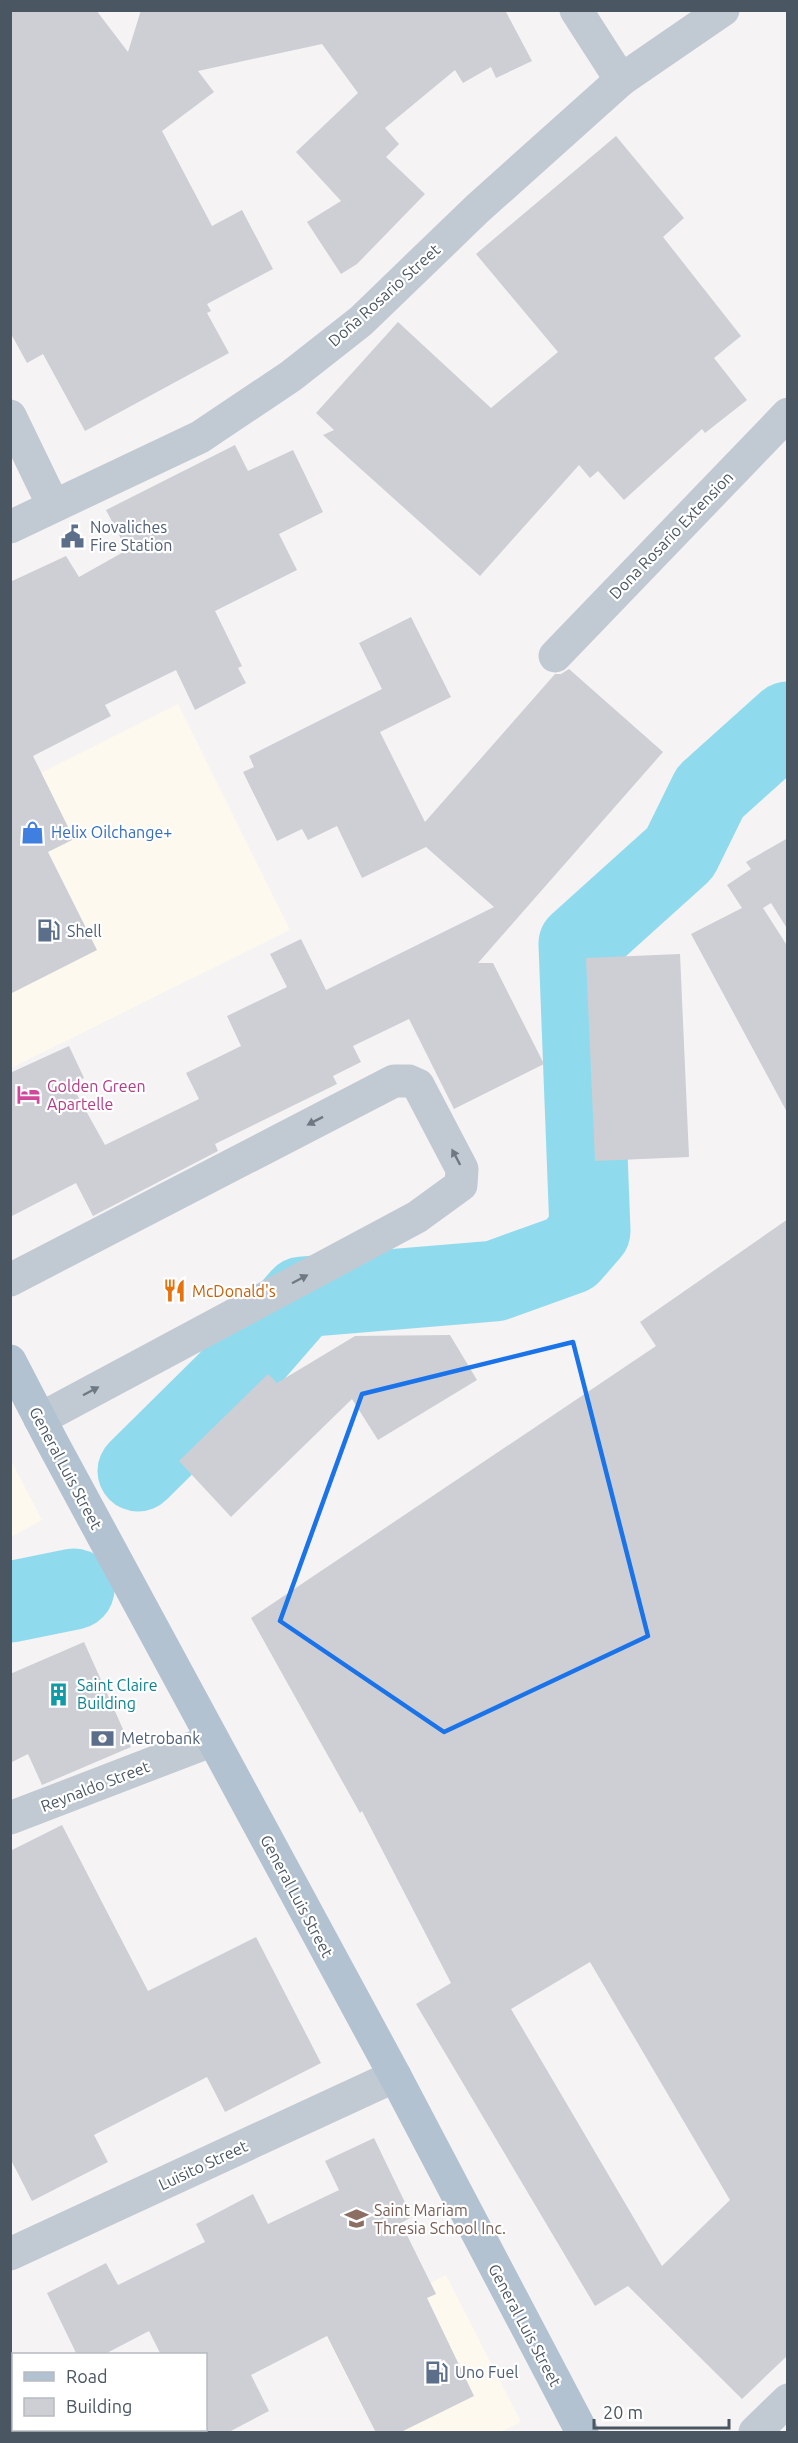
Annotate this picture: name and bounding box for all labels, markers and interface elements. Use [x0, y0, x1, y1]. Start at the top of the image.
street label: Doña Rosario Street [325, 240, 444, 350]
street label: Dona Rosario Extension [606, 468, 736, 602]
place label: Novaliches Fire Station [90, 518, 172, 554]
public building icon: Novaliches Fire Station [59, 523, 85, 549]
shop icon: Helix Oilchange+ [20, 819, 46, 845]
place label: Helix Oilchange+ [51, 823, 172, 841]
fuel station icon: Shell [36, 918, 62, 944]
place label: Shell [67, 922, 102, 940]
place label: Golden Green Apartelle [47, 1077, 146, 1113]
hotel icon: Golden Green Apartelle [16, 1082, 42, 1108]
one-way arrow [306, 1116, 323, 1125]
one-way arrow [451, 1149, 461, 1166]
one-way arrow [292, 1274, 309, 1284]
restaurant icon: McDonald's [161, 1278, 187, 1304]
place label: McDonald's [192, 1282, 276, 1300]
one-way arrow [83, 1386, 100, 1396]
street label: General Luis Street [26, 1404, 106, 1533]
place label: Saint Claire Building [77, 1676, 158, 1712]
building icon: Saint Claire Building [46, 1681, 72, 1707]
bank icon: Metrobank [90, 1725, 116, 1751]
place label: Metrobank [121, 1729, 200, 1747]
street label: Reynaldo Street [38, 1757, 153, 1815]
street label: General Luis Street [257, 1832, 337, 1961]
street label: Luisito Street [156, 2136, 251, 2193]
place label: Saint Mariam Thresia School Inc. [374, 2201, 506, 2237]
school or university icon: Saint Mariam Thresia School Inc. [343, 2206, 369, 2232]
street label: General Luis Street [485, 2261, 565, 2390]
legend [12, 2353, 207, 2431]
fuel station icon: Uno Fuel [424, 2359, 450, 2385]
place label: Uno Fuel [455, 2363, 518, 2381]
text: Road [66, 2366, 108, 2386]
scale bar [594, 2392, 729, 2430]
text: Building [66, 2396, 132, 2416]
text: 20 m [603, 2402, 643, 2422]

